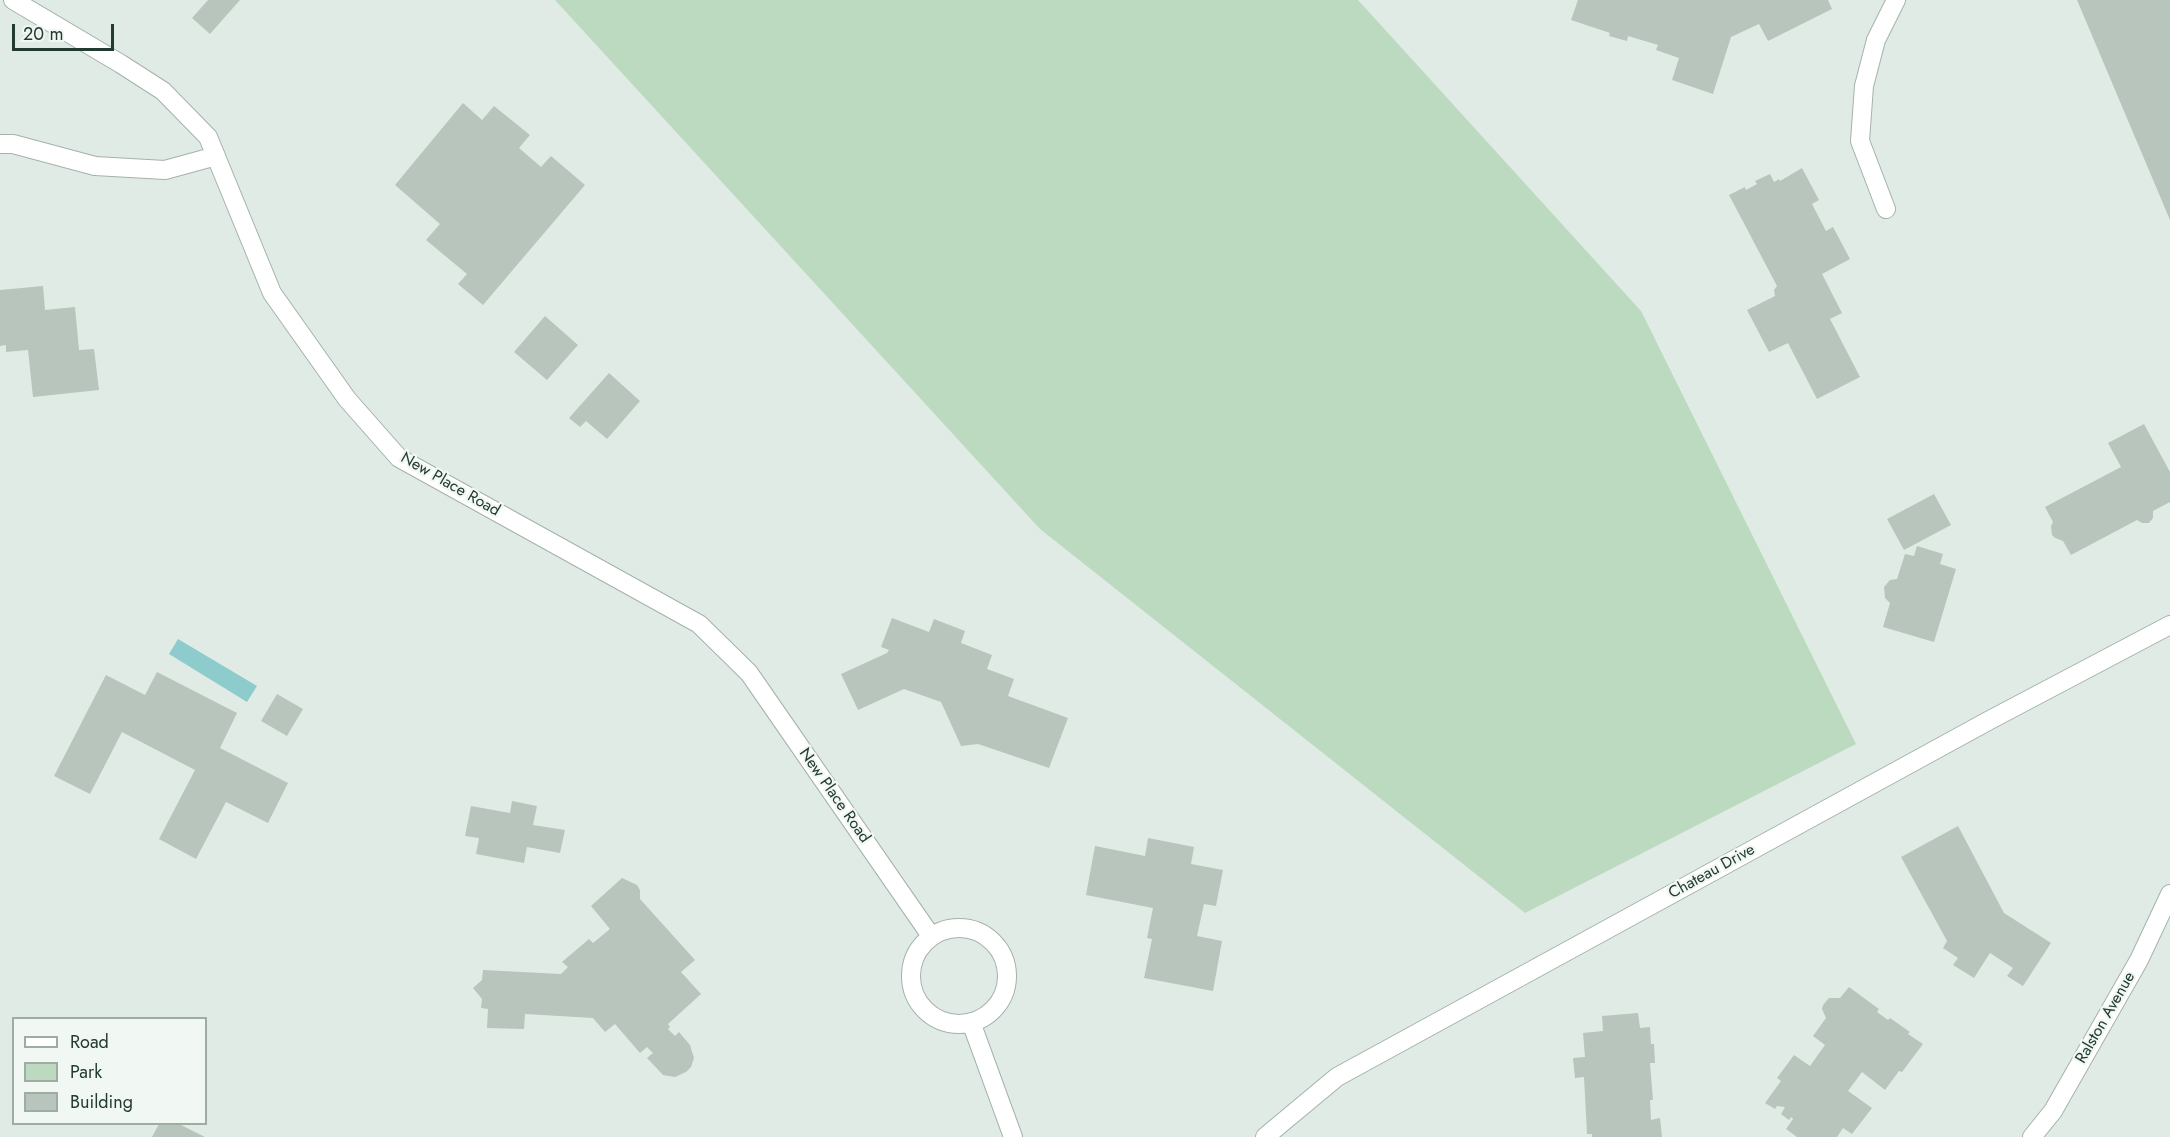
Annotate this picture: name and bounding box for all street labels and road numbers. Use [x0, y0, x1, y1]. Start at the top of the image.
street label: New Place Road [397, 449, 503, 521]
street label: New Place Road [794, 745, 874, 847]
street label: Chateau Drive [1666, 840, 1758, 904]
street label: Ralston Avenue [2072, 969, 2140, 1067]

